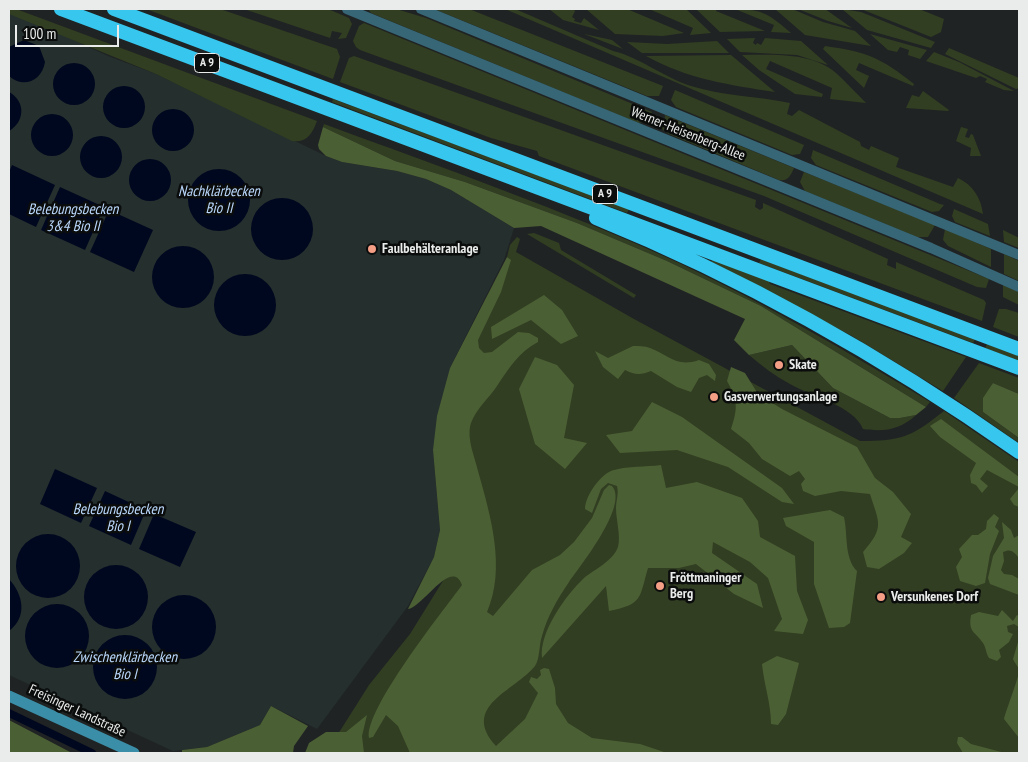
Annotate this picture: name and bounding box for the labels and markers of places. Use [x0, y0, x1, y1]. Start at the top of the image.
place label: Faulbehälteranlage [382, 241, 479, 257]
marker: Faulbehälteranlage [366, 243, 378, 255]
place label: Skate [789, 357, 817, 373]
marker: Skate [773, 359, 785, 371]
place label: Gasverwertungsanlage [724, 389, 837, 405]
marker: Gasverwertungsanlage [708, 391, 720, 403]
place label: Fröttmaninger Berg [670, 570, 741, 602]
marker: Fröttmaninger Berg [654, 580, 666, 592]
place label: Versunkenes Dorf [891, 589, 978, 605]
marker: Versunkenes Dorf [875, 591, 887, 603]

